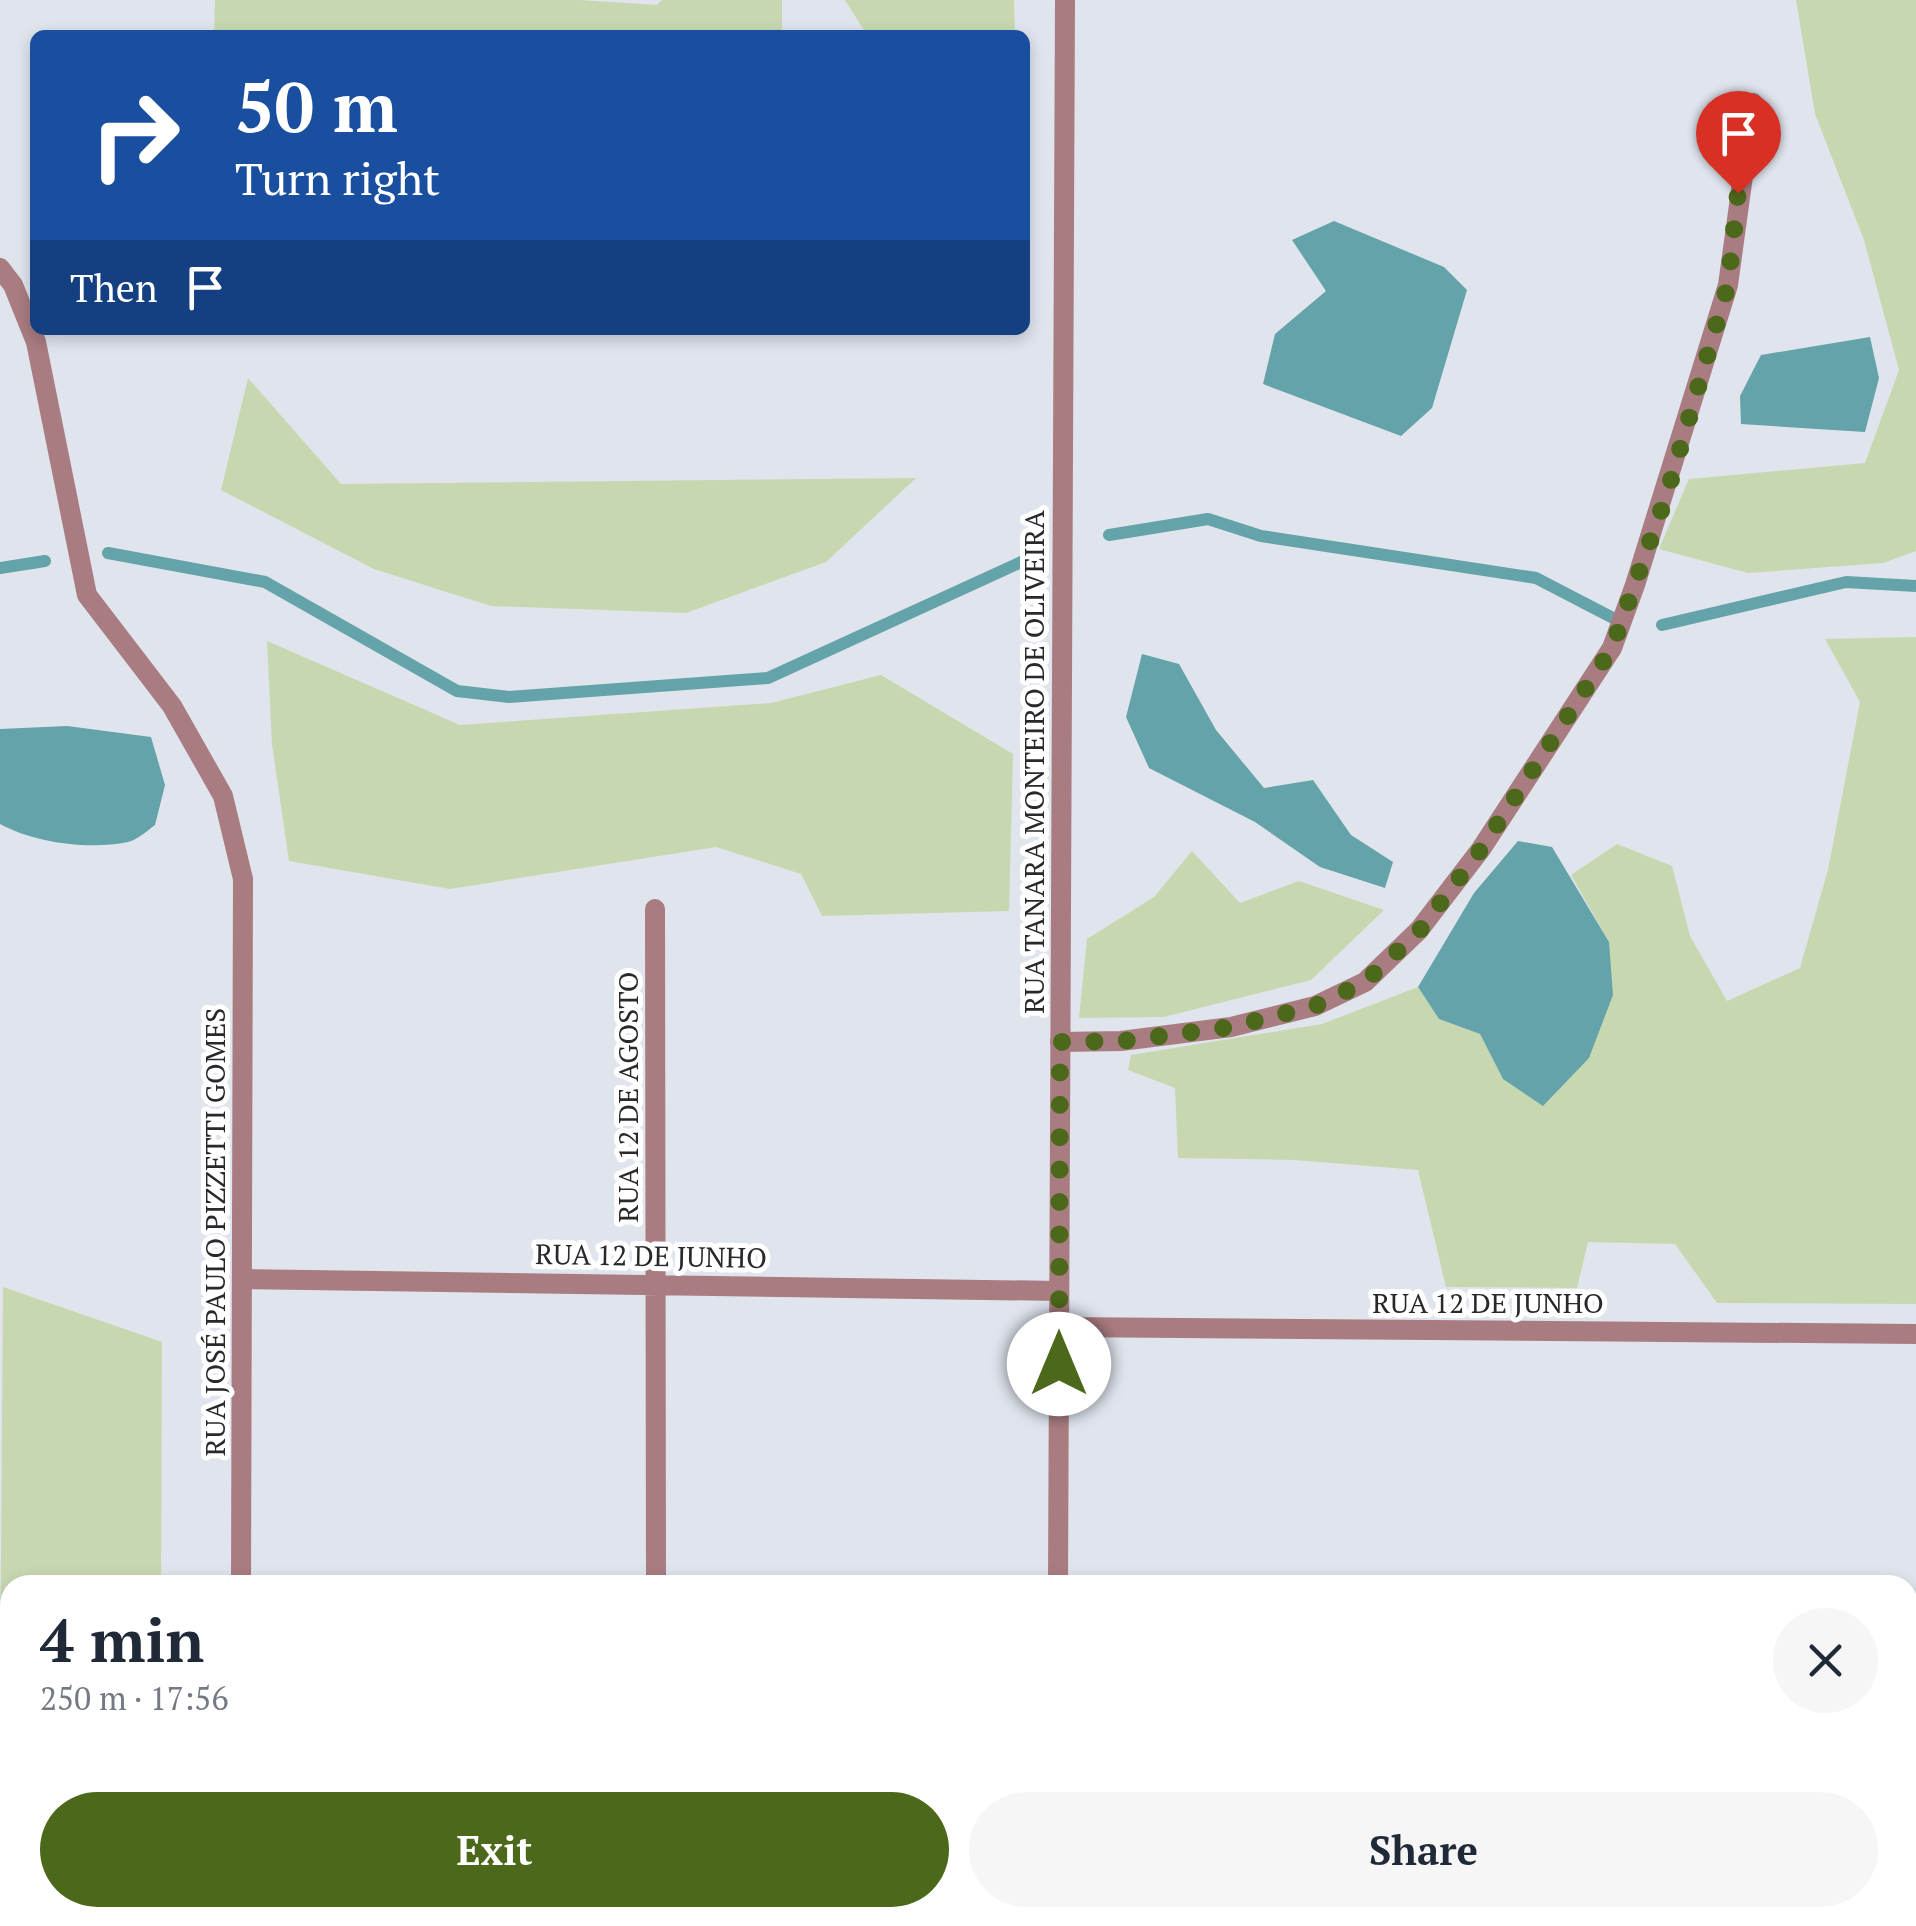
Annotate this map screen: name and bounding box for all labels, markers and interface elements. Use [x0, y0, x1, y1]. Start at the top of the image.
text: 50 m [235, 59, 398, 152]
icon: right [70, 70, 200, 200]
pin [1696, 91, 1781, 194]
icon: arrive [1711, 106, 1766, 161]
text: Turn right [235, 148, 440, 208]
icon: arrive [178, 260, 233, 315]
text: Then [70, 263, 158, 313]
street label: RUA TANARA MONTEIRO DE OLIVEIRA [1015, 509, 1052, 1014]
street label: RUA 12 DE AGOSTO [609, 971, 646, 1223]
street label: RUA JOSÉ PAULO PIZZETTI GOMES [196, 1008, 233, 1456]
street label: RUA 12 DE JUNHO [535, 1235, 767, 1276]
street label: RUA 12 DE JUNHO [1372, 1284, 1604, 1321]
position arrow [1007, 1312, 1111, 1416]
text: 4 min [40, 1600, 204, 1679]
button: close [1773, 1608, 1878, 1713]
text: 250 m · 17:56 [40, 1677, 228, 1719]
button: Exit [40, 1792, 949, 1907]
button: Share [969, 1792, 1878, 1907]

